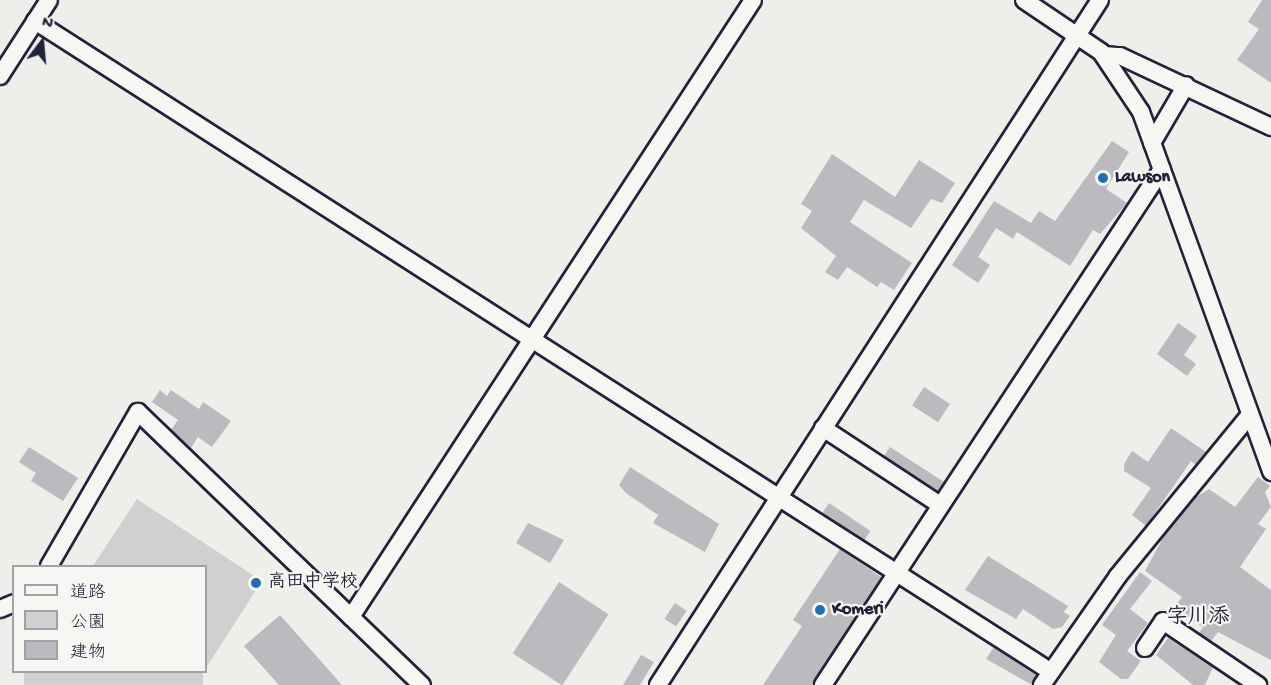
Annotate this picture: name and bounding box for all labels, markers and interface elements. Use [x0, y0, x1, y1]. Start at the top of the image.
north arrow [12, 12, 72, 72]
text: N [39, 14, 55, 35]
place label: Lawson [1115, 167, 1170, 189]
marker: Lawson [1096, 171, 1110, 185]
legend [12, 565, 207, 673]
place label: 高田中学校 [268, 572, 358, 594]
marker: 高田中学校 [249, 576, 263, 590]
text: 道路 [70, 583, 106, 604]
place label: Komeri [832, 599, 884, 621]
marker: Komeri [813, 603, 827, 617]
district label: 字川添 [1167, 606, 1229, 632]
text: 公園 [70, 613, 106, 634]
text: 建物 [70, 643, 106, 664]

